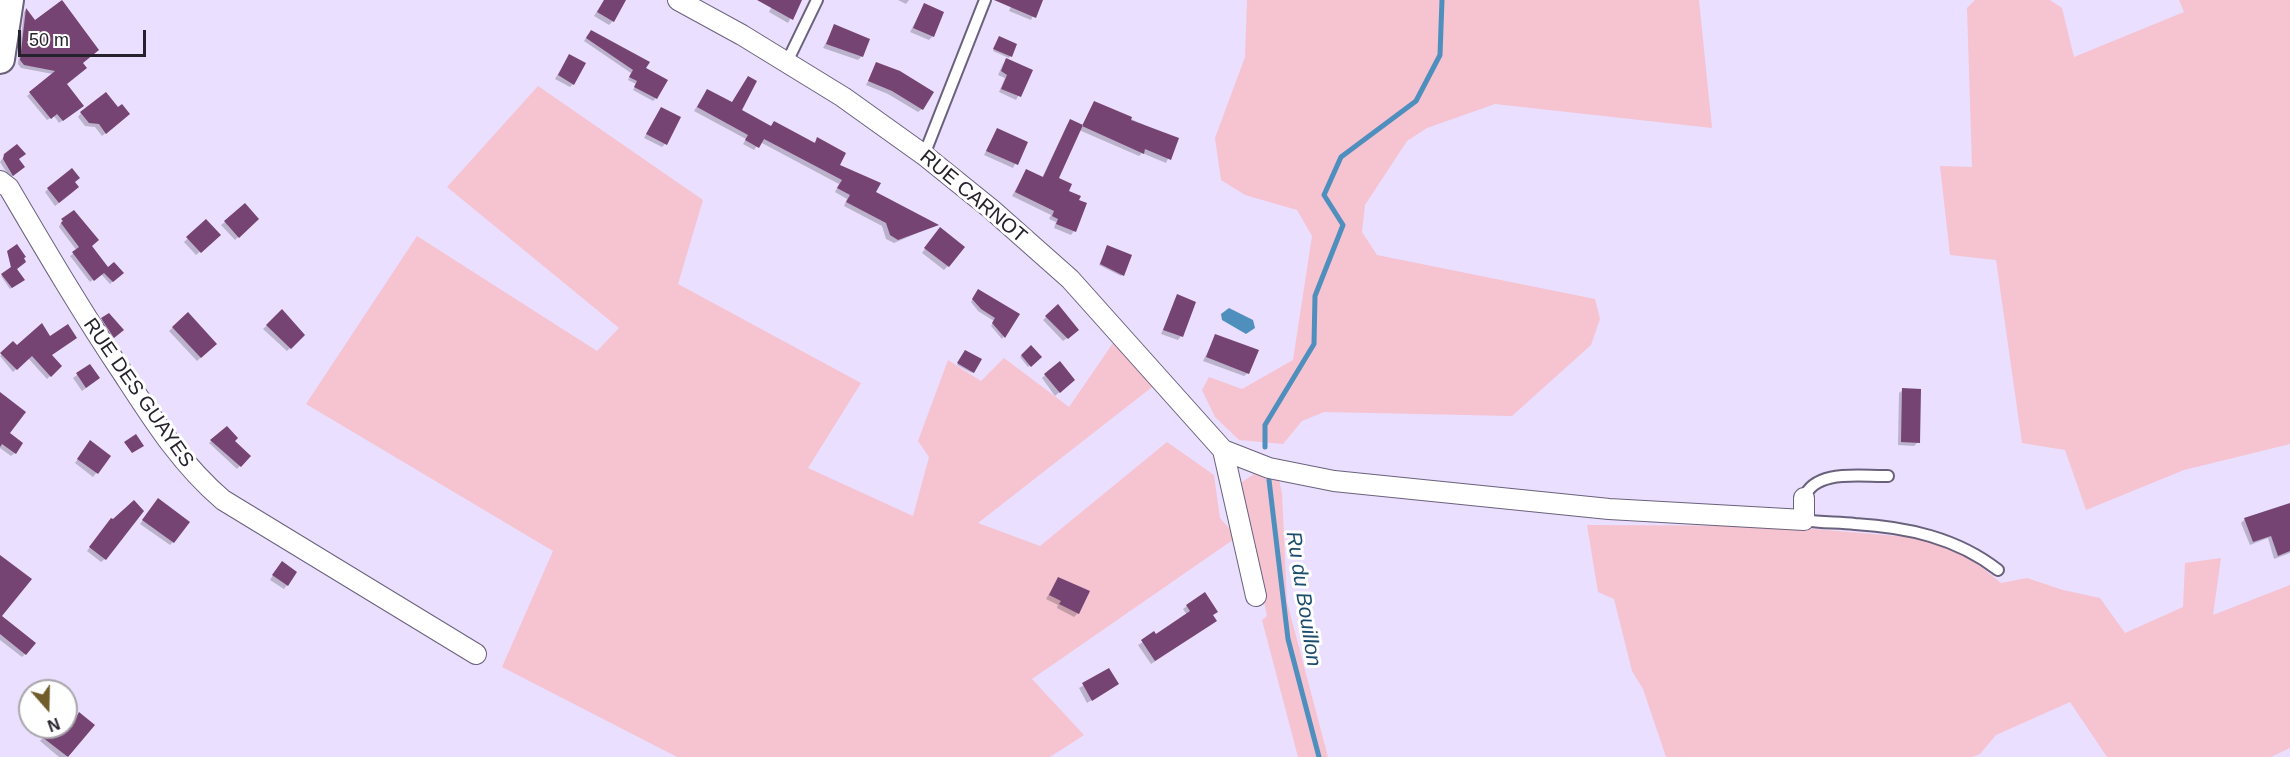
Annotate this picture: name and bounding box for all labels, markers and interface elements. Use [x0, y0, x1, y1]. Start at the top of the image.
scale bar [21, 18, 148, 56]
text: 50 m [29, 30, 69, 50]
street label: RUE CARNOT [915, 145, 1031, 249]
street label: RUE DES GUAYES [78, 314, 198, 472]
water label: Ru du Bouillon [1280, 530, 1326, 668]
north arrow [18, 679, 78, 739]
text: N [45, 715, 62, 734]

